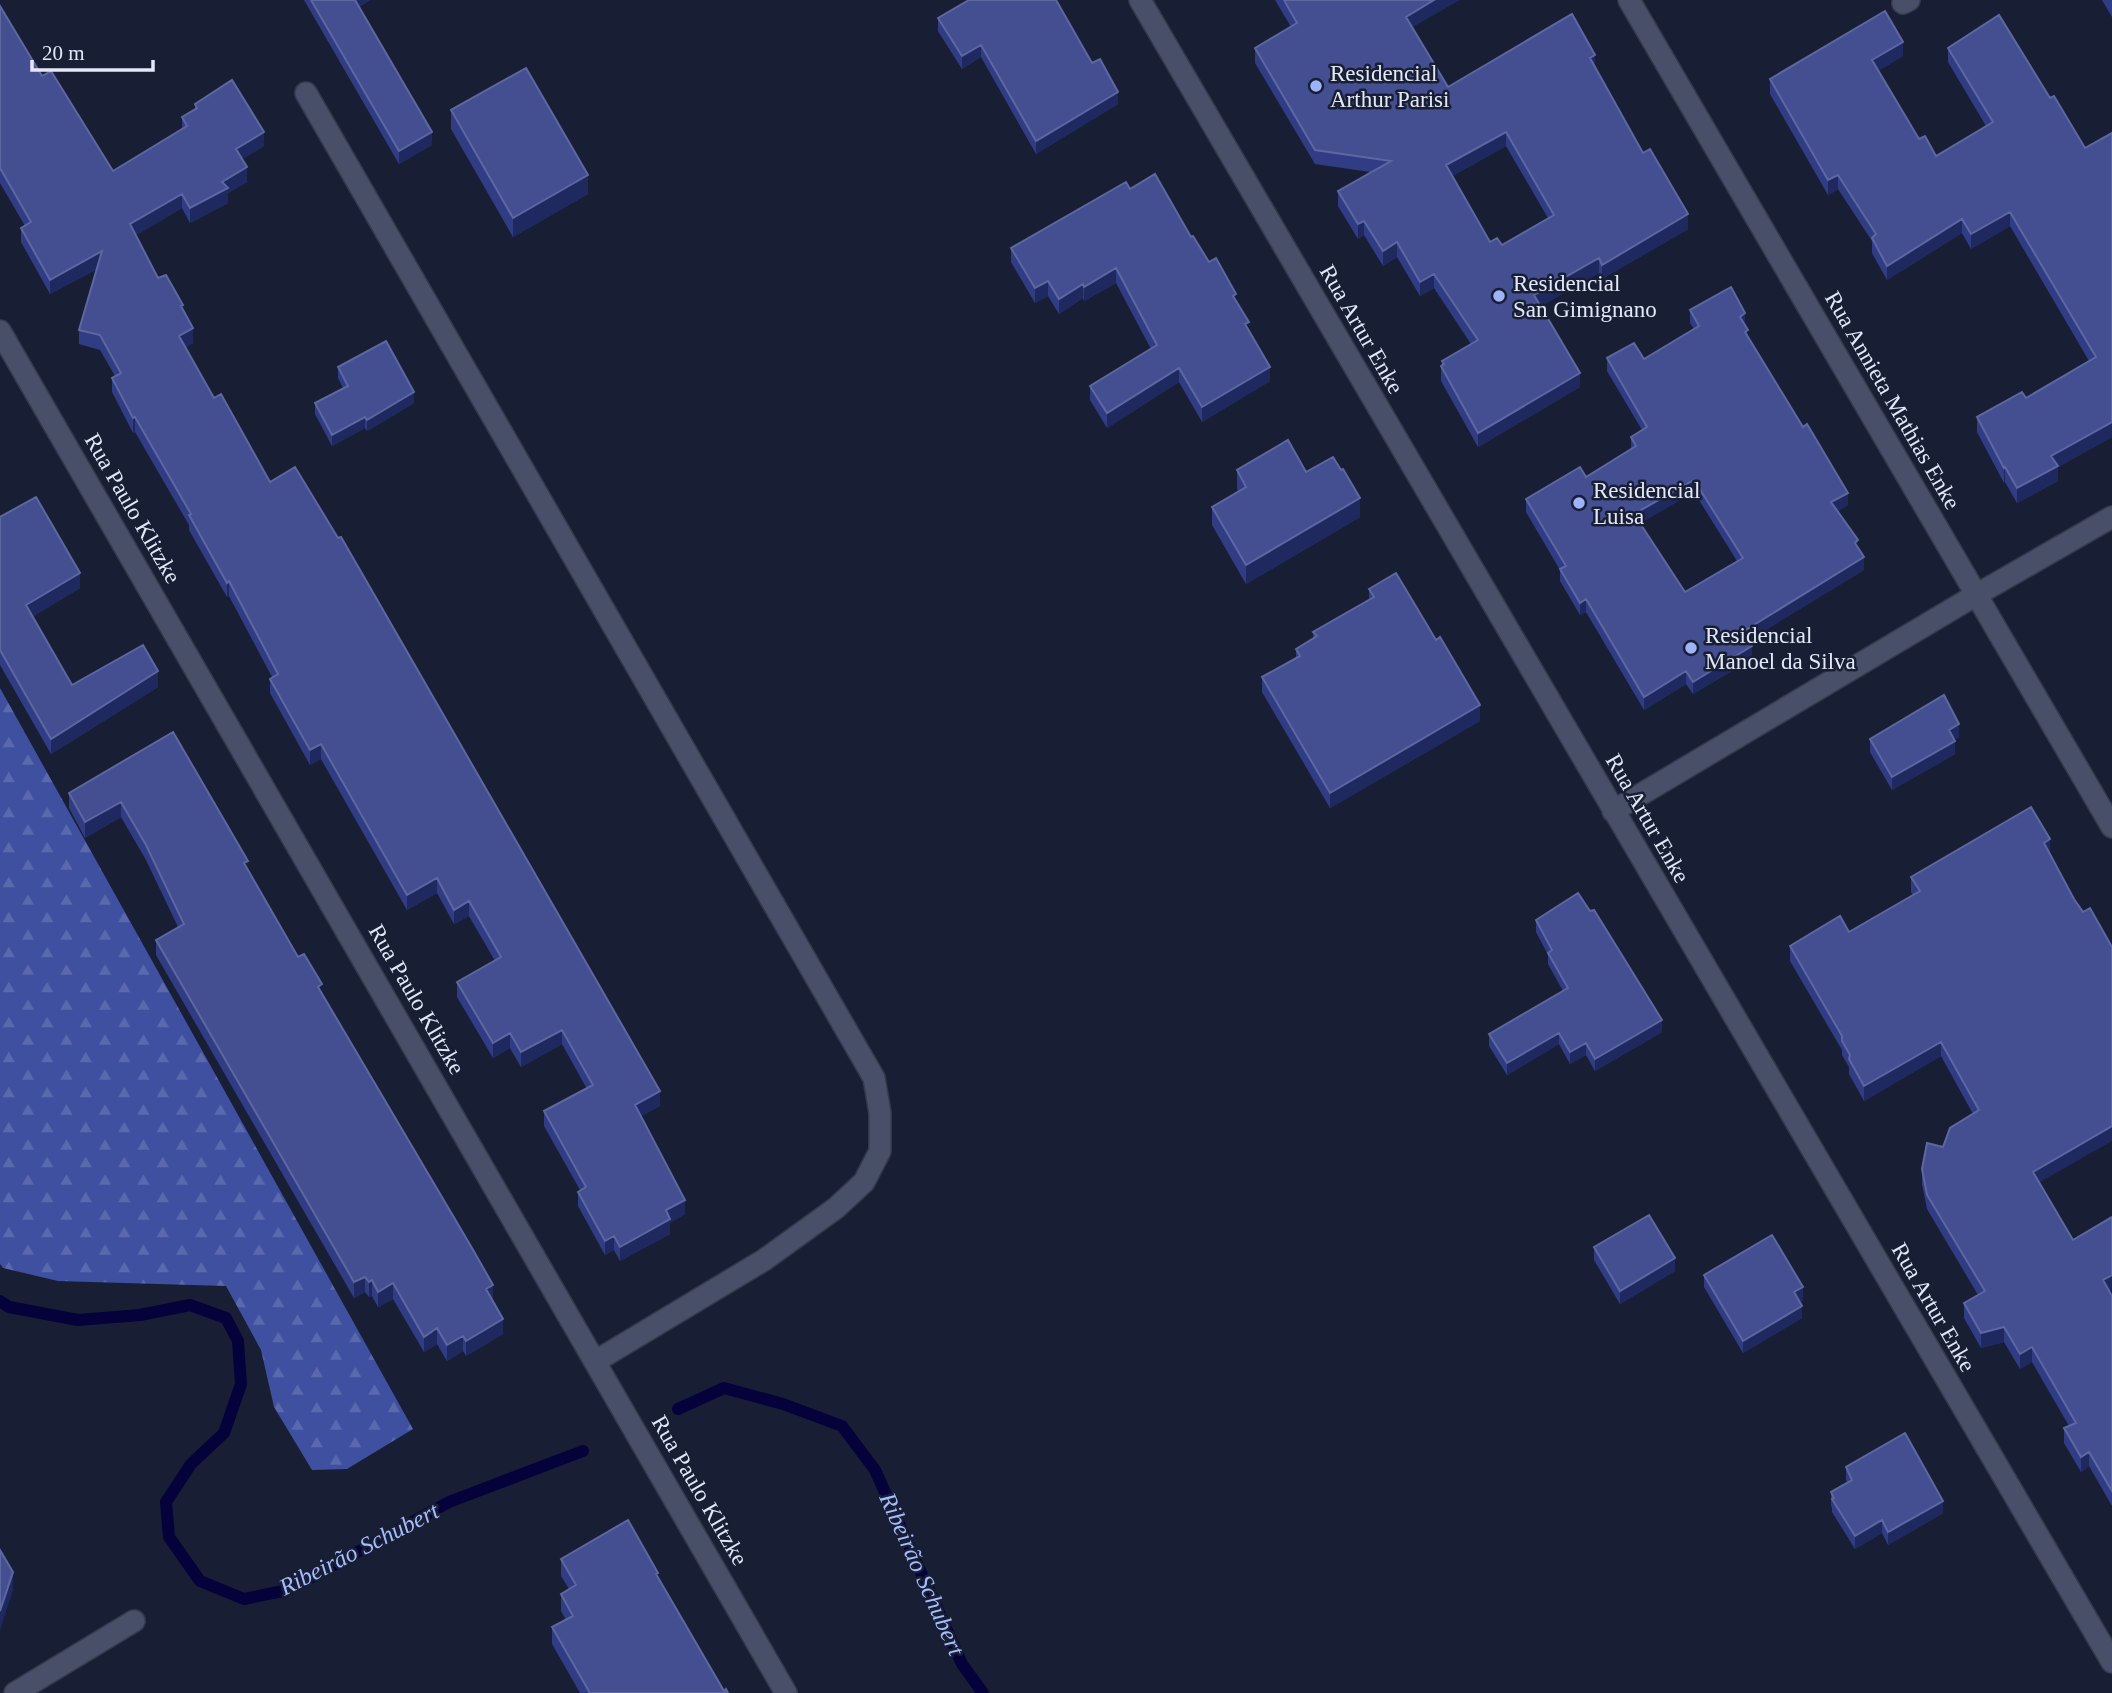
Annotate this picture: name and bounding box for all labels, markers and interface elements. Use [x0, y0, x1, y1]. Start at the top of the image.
scale bar [32, 28, 152, 72]
text: 20 m [42, 41, 85, 65]
place label: Residencial Arthur Parisi [1330, 61, 1449, 112]
marker: Residencial Arthur Parisi [1308, 78, 1324, 94]
street label: Rua Artur Enke [1315, 260, 1408, 398]
place label: Residencial San Gimignano [1513, 271, 1657, 322]
street label: Rua Annieta Mathias Enke [1820, 287, 1965, 514]
marker: Residencial San Gimignano [1491, 288, 1507, 304]
street label: Rua Paulo Klitzke [80, 429, 186, 588]
place label: Residencial Luisa [1593, 478, 1700, 529]
marker: Residencial Luisa [1571, 495, 1587, 511]
place label: Residencial Manoel da Silva [1705, 623, 1856, 674]
marker: Residencial Manoel da Silva [1683, 640, 1699, 656]
street label: Rua Artur Enke [1601, 749, 1694, 887]
street label: Rua Paulo Klitzke [364, 920, 470, 1079]
street label: Rua Artur Enke [1887, 1238, 1980, 1376]
street label: Rua Paulo Klitzke [647, 1411, 753, 1570]
water label: Ribeirão Schubert [874, 1488, 970, 1661]
water label: Ribeirão Schubert [274, 1497, 444, 1601]

